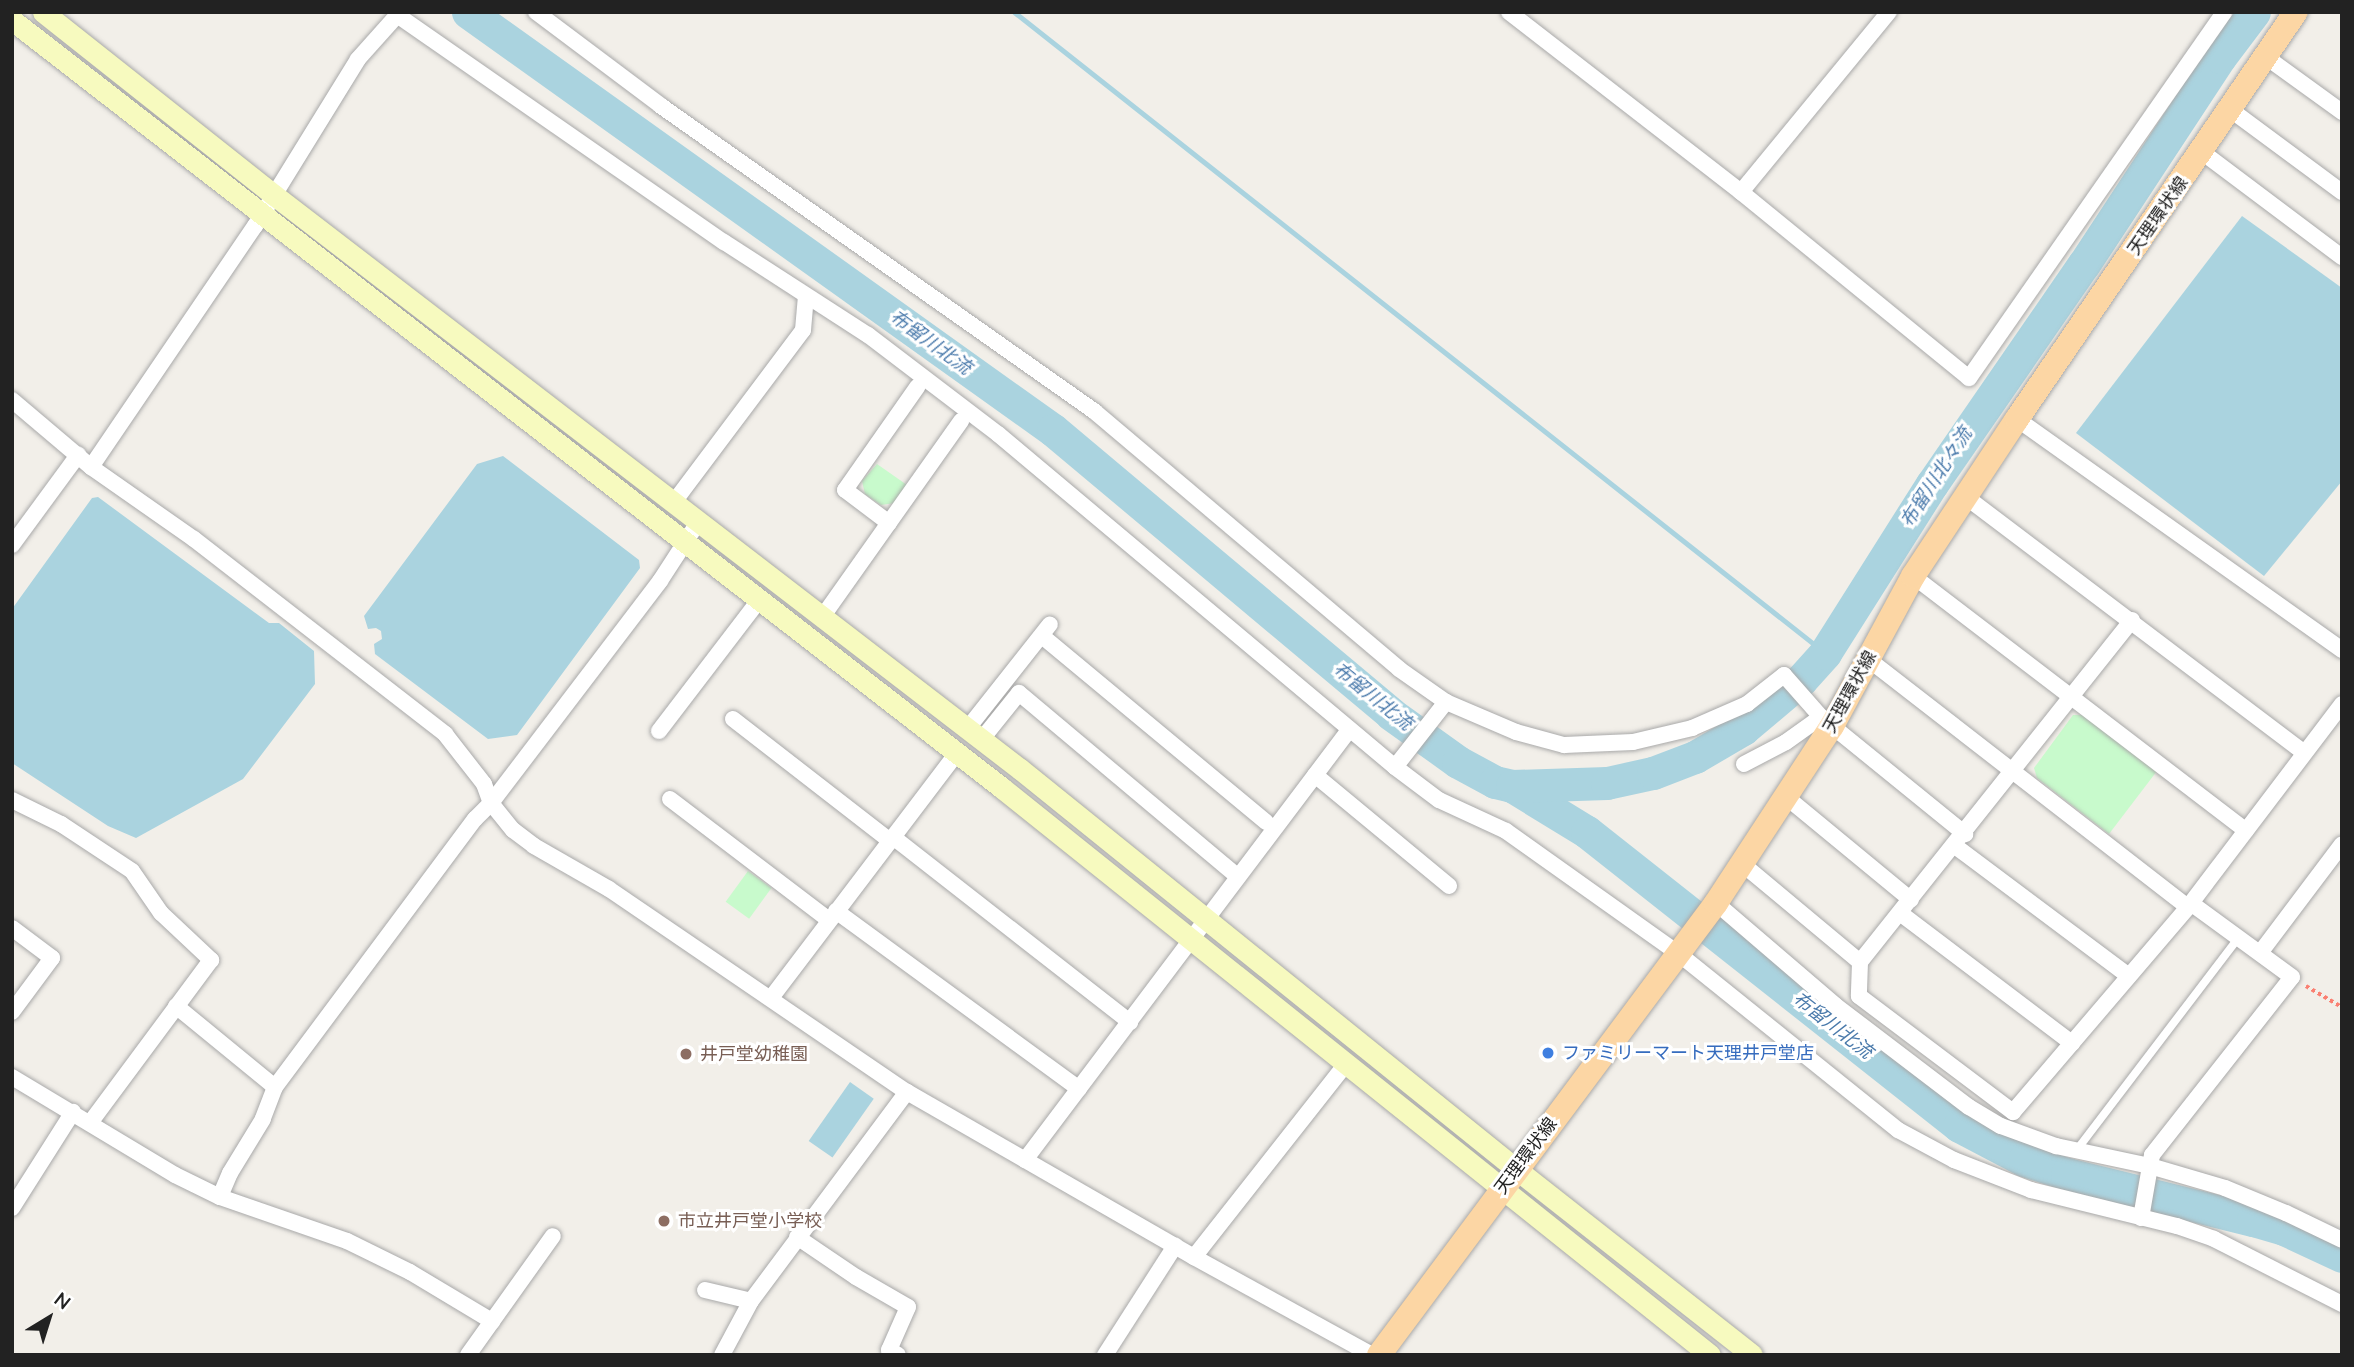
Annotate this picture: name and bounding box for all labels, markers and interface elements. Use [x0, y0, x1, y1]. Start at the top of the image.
street label: 天理環状線 [2123, 173, 2193, 259]
water label: 布留川北流 [885, 306, 975, 380]
water label: 布留川北々流 [1896, 424, 1978, 532]
street label: 天理環状線 [1819, 647, 1881, 737]
water label: 布留川北流 [1328, 658, 1416, 736]
water label: 布留川北流 [1788, 988, 1876, 1064]
place label: ファミリーマート天理井戸堂店 [1562, 1042, 1814, 1064]
place label: 井戸堂幼稚園 [700, 1043, 808, 1065]
marker: ファミリーマート天理井戸堂店 [1540, 1045, 1556, 1061]
marker: 井戸堂幼稚園 [678, 1046, 694, 1062]
street label: 天理環状線 [1490, 1114, 1562, 1198]
place label: 市立井戸堂小学校 [678, 1210, 822, 1232]
marker: 市立井戸堂小学校 [656, 1213, 672, 1229]
north arrow [14, 1283, 84, 1353]
text: N [48, 1287, 76, 1316]

